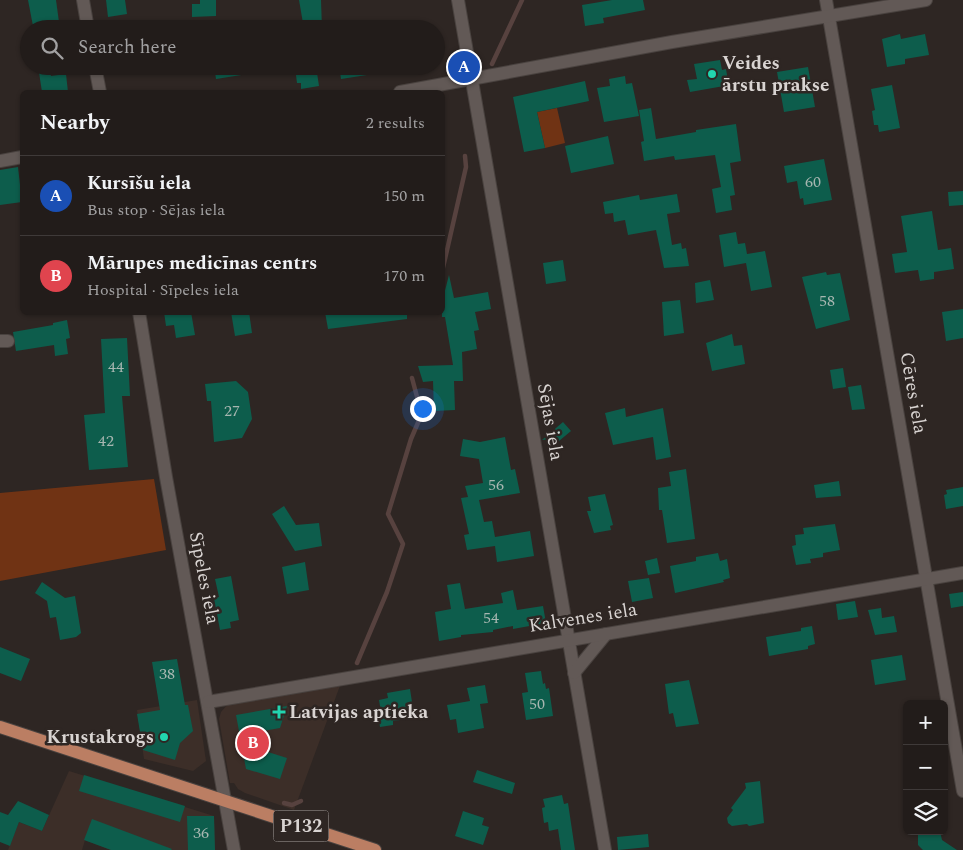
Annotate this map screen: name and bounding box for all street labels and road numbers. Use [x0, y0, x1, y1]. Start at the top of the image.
street label: Cēres iela [892, 350, 935, 437]
street label: Sējas iela [529, 381, 571, 464]
street label: Sīpeles iela [181, 529, 227, 628]
street label: Kalvenes iela [527, 595, 640, 641]
road number: P132 [274, 810, 328, 841]

